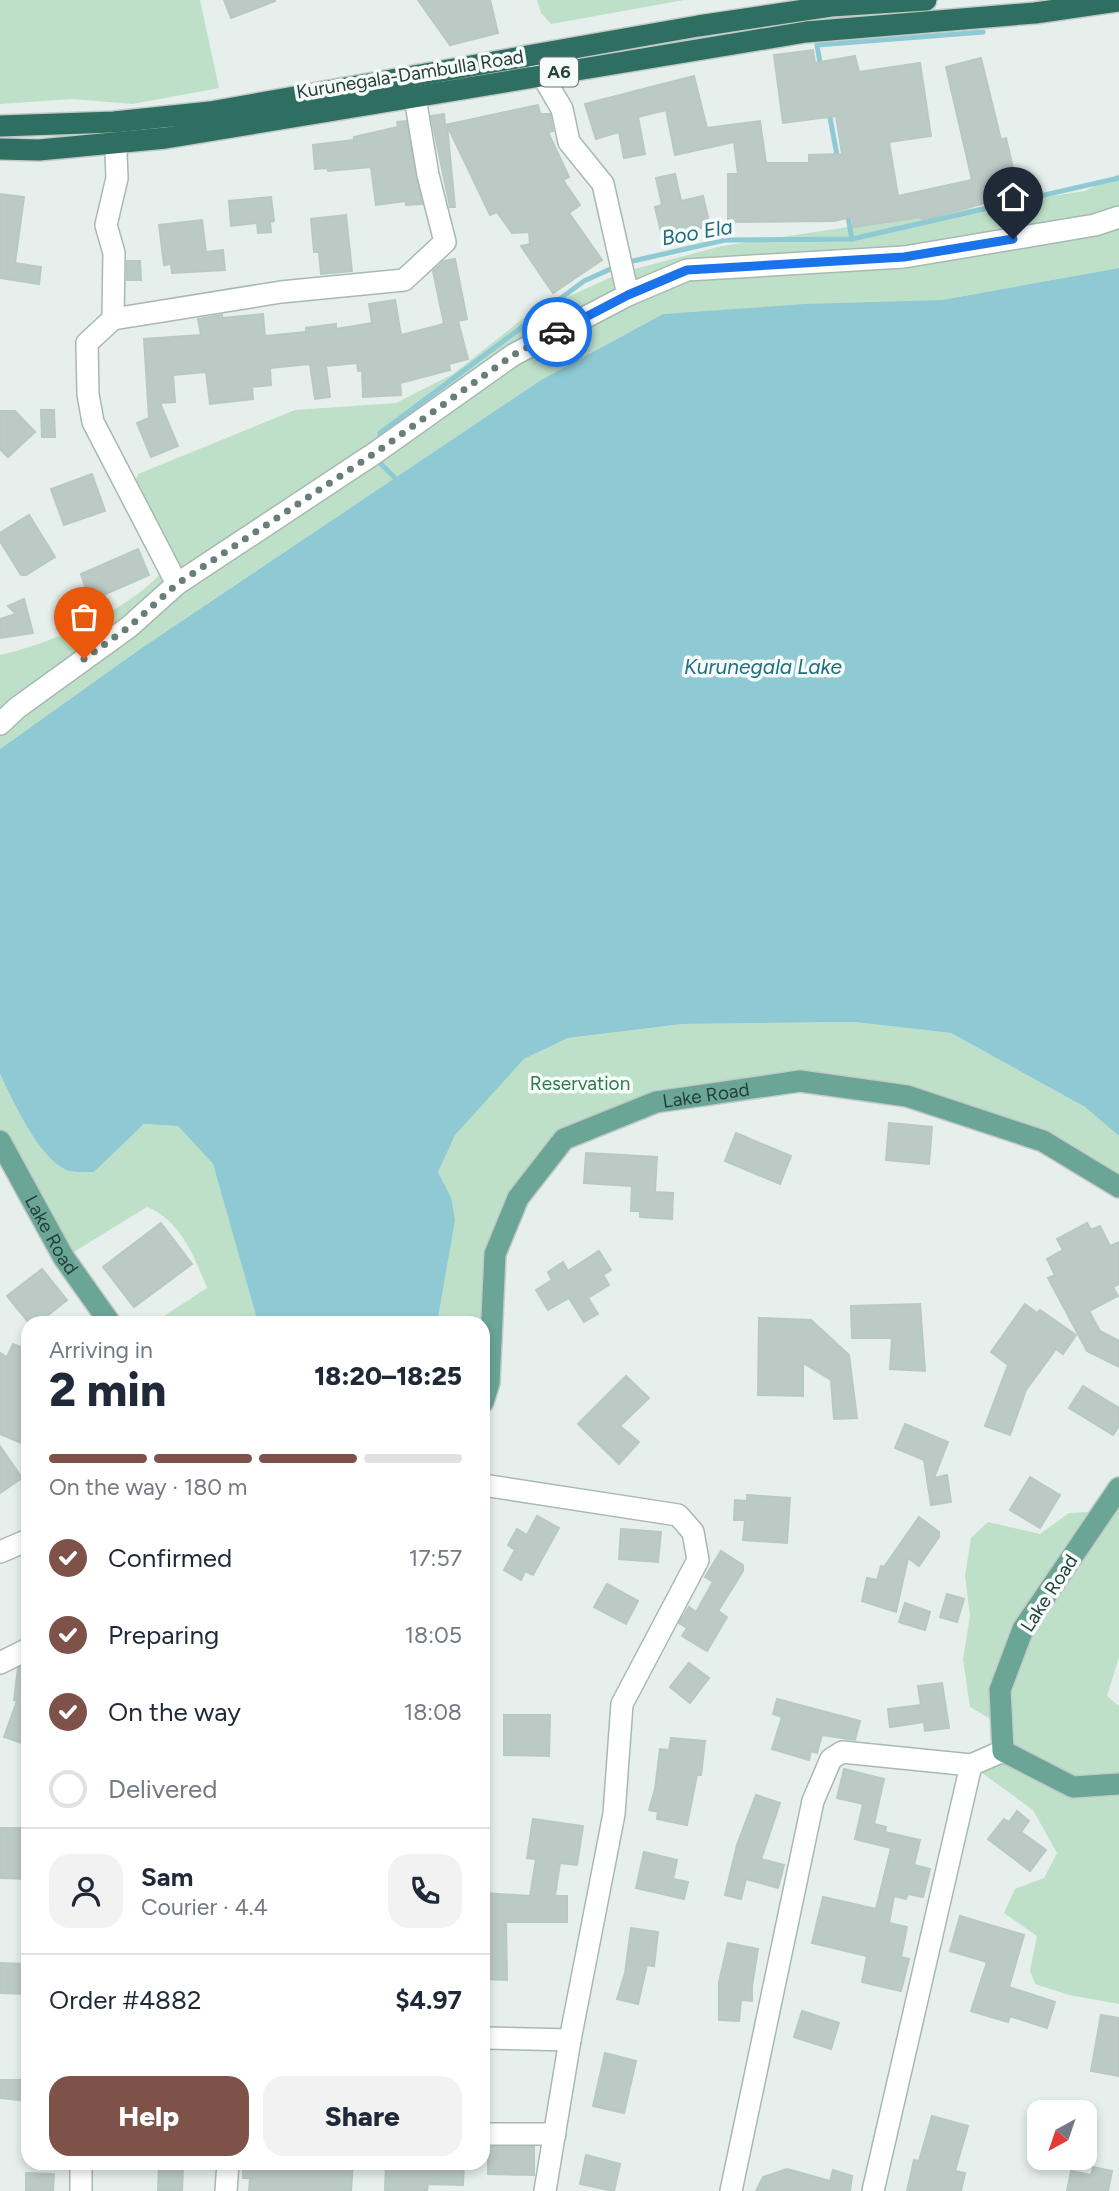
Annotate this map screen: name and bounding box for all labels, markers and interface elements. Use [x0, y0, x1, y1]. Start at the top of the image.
street label: Kurunegala-Dambulla Road [295, 45, 525, 103]
road number: A6 [540, 58, 578, 86]
pin [983, 167, 1043, 239]
icon: home [994, 178, 1032, 216]
water label: Boo Ela [659, 213, 735, 251]
courier [522, 297, 592, 367]
icon: car [538, 313, 576, 351]
pin [54, 587, 114, 659]
icon: bag [65, 598, 103, 636]
water label: Kurunegala Lake [684, 654, 843, 679]
park label: Reservation [530, 1072, 630, 1095]
street label: Lake Road [661, 1077, 751, 1112]
street label: Lake Road [20, 1191, 83, 1279]
text: Arriving in [49, 1336, 153, 1364]
text: 18:20–18:25 [314, 1360, 462, 1392]
text: 2 min [49, 1362, 166, 1418]
text: On the way · 180 m [49, 1473, 247, 1501]
icon: check [49, 1539, 87, 1577]
text: Confirmed [108, 1542, 232, 1574]
text: 17:57 [409, 1544, 462, 1572]
street label: Lake Road [1016, 1550, 1082, 1636]
icon: check [49, 1616, 87, 1654]
text: Preparing [108, 1619, 219, 1651]
text: 18:05 [405, 1621, 462, 1649]
icon: check [49, 1693, 87, 1731]
text: On the way [108, 1696, 241, 1728]
text: 18:08 [404, 1698, 462, 1726]
text: Delivered [108, 1773, 217, 1805]
button: person [49, 1854, 123, 1928]
button: phone [388, 1854, 462, 1928]
text: Sam [141, 1861, 193, 1893]
text: Courier · 4.4 [141, 1893, 268, 1921]
text: Order #4882 [49, 1984, 202, 2016]
text: $4.97 [395, 1984, 462, 2016]
button: Help [49, 2076, 249, 2156]
button: Share [263, 2076, 462, 2156]
north arrow [1027, 2100, 1097, 2170]
map controls [1027, 2100, 1097, 2170]

